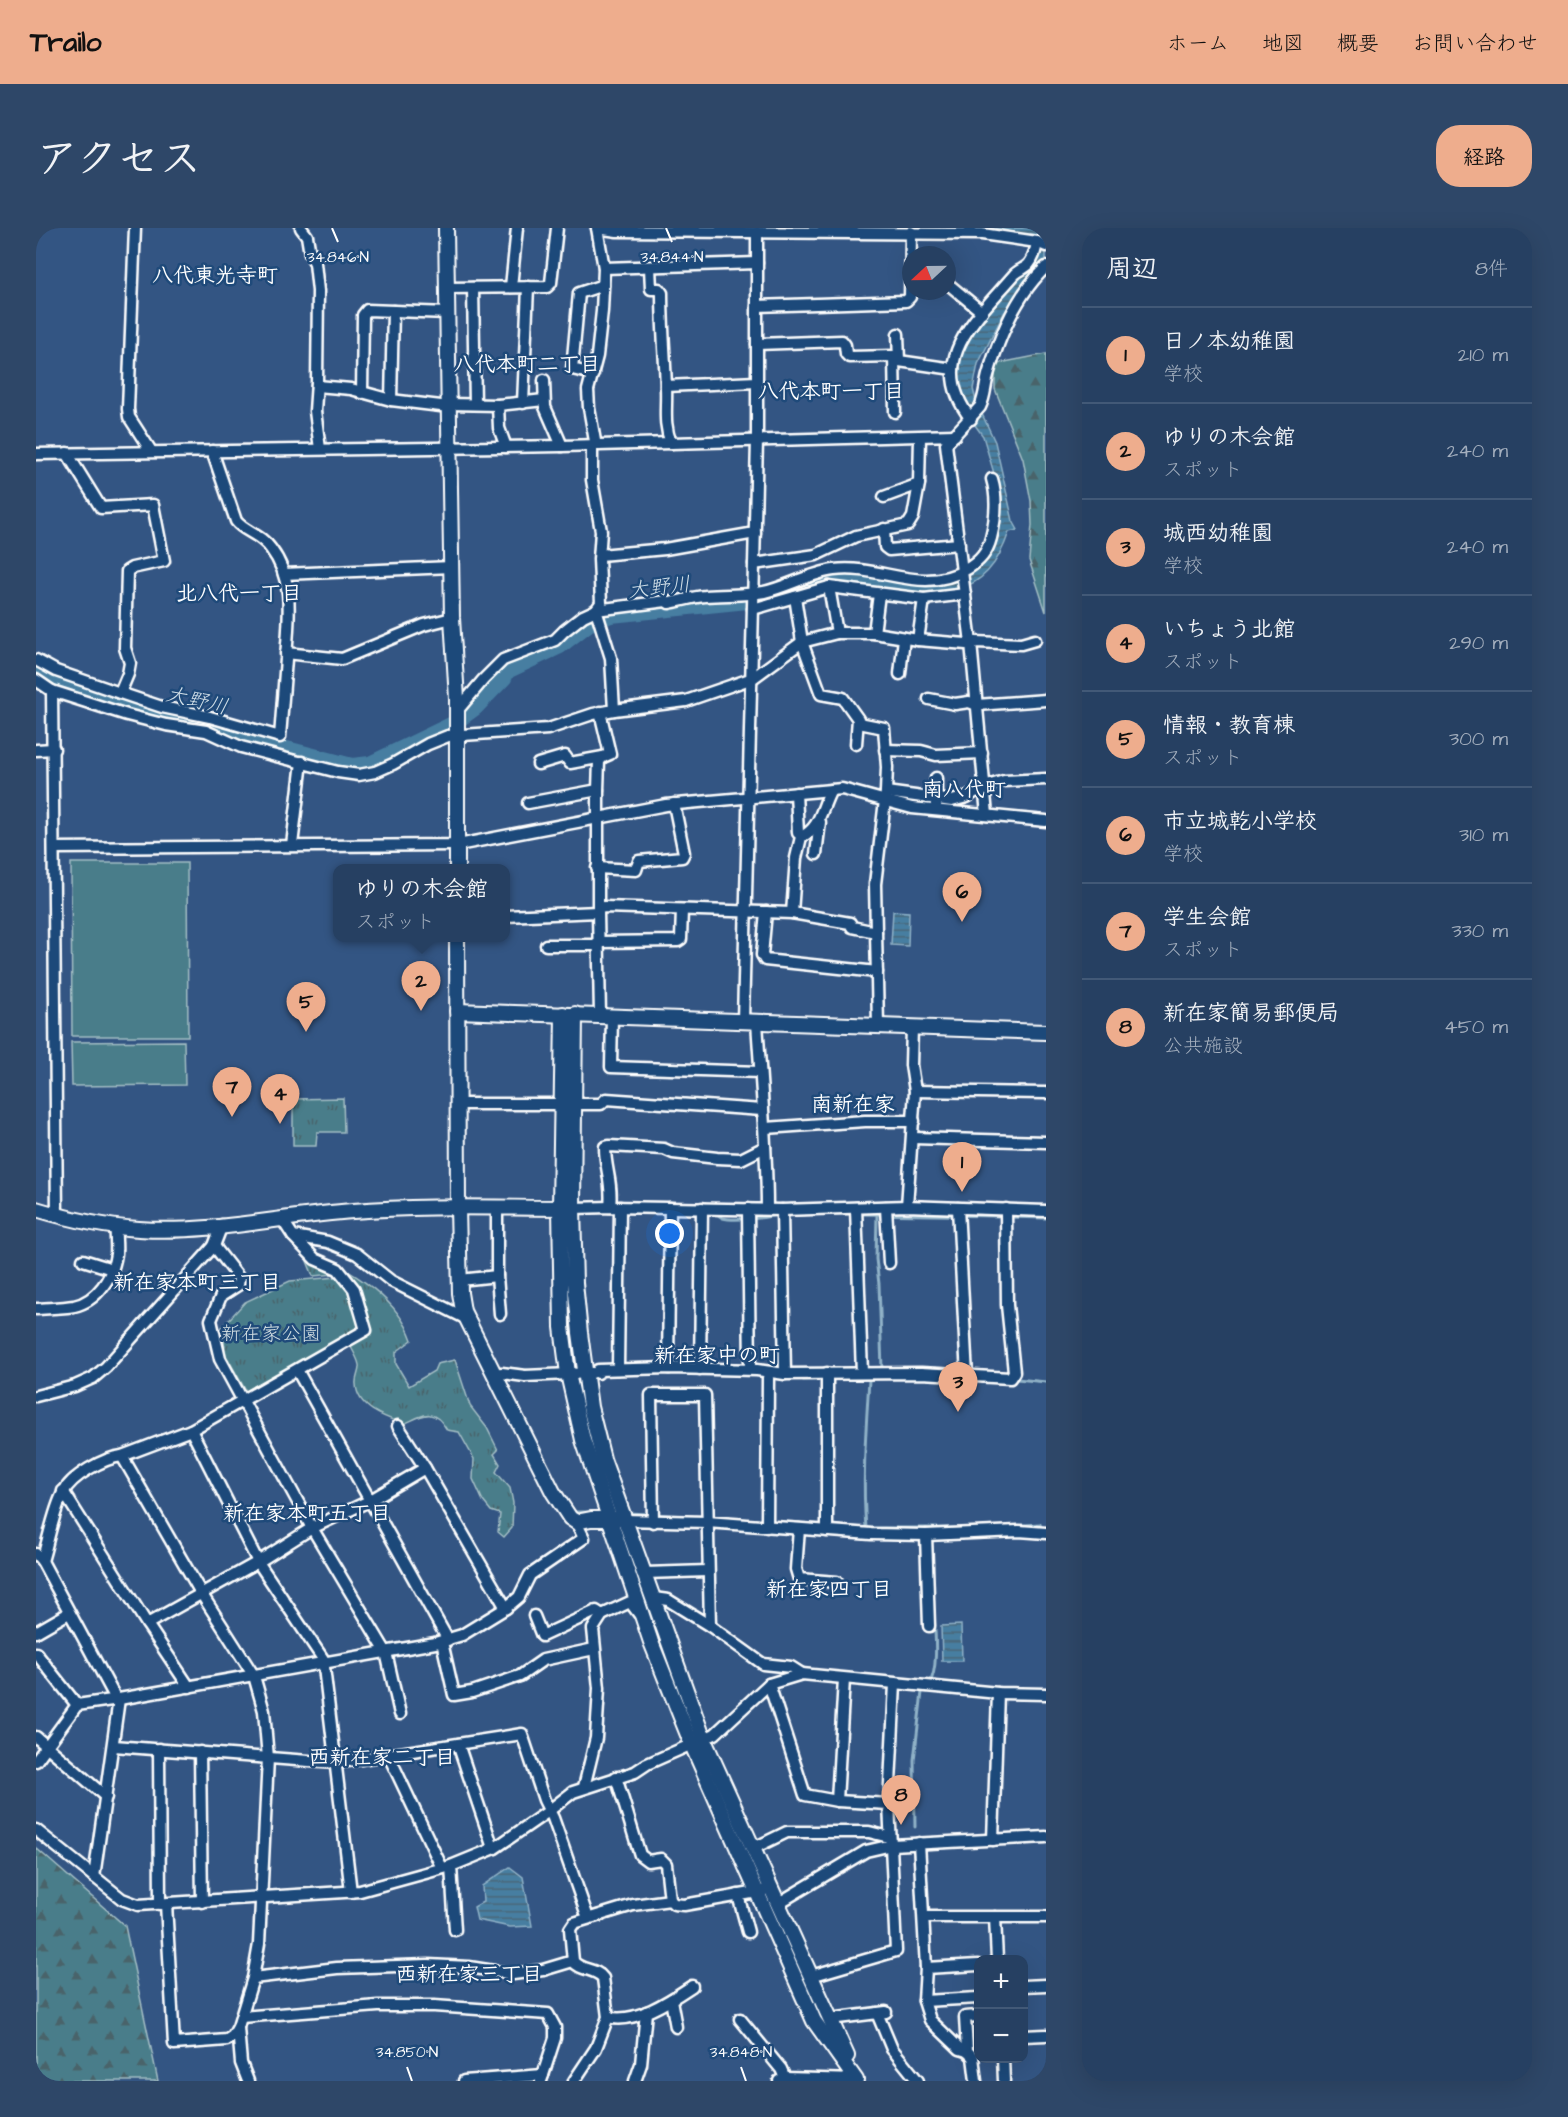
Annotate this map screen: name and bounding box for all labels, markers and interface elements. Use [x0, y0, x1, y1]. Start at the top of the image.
text: Trailo [30, 23, 102, 62]
text: ホーム [1167, 29, 1229, 58]
text: 地図 [1262, 29, 1304, 58]
text: 概要 [1337, 29, 1379, 58]
text: お問い合わせ [1412, 29, 1538, 58]
button: 経路 [1436, 125, 1532, 187]
text: アクセス [36, 131, 201, 189]
north arrow [902, 246, 956, 300]
text: 34.846°N [307, 247, 369, 268]
text: 34.844°N [641, 247, 703, 268]
text: 周辺 [1106, 251, 1158, 287]
text: 8件 [1475, 255, 1508, 283]
district label: 八代東光寺町 [152, 261, 278, 290]
text: 日ノ本幼稚園 [1163, 326, 1295, 357]
text: 1 [1124, 341, 1127, 369]
text: 210 m [1458, 341, 1508, 369]
district label: 八代本町二丁目 [454, 350, 601, 379]
text: 学校 [1163, 360, 1203, 388]
district label: 八代本町一丁目 [758, 377, 905, 406]
text: ゆりの木会館 [1163, 422, 1295, 453]
text: 2 [1120, 437, 1131, 465]
text: 240 m [1447, 437, 1508, 465]
text: スポット [1163, 456, 1243, 484]
text: 城西幼稚園 [1163, 518, 1273, 549]
text: 3 [1120, 533, 1131, 561]
text: 240 m [1447, 533, 1508, 561]
text: 学校 [1163, 552, 1203, 580]
water label: 大野川 [626, 570, 692, 605]
district label: 北八代一丁目 [176, 579, 302, 608]
text: いちょう北館 [1163, 614, 1295, 645]
text: 4 [1119, 629, 1132, 657]
text: 290 m [1449, 629, 1508, 657]
text: スポット [1163, 648, 1243, 676]
water label: 大野川 [163, 679, 231, 722]
text: 情報・教育棟 [1163, 710, 1295, 741]
text: 5 [1118, 725, 1133, 753]
text: 300 m [1449, 725, 1508, 753]
text: スポット [1163, 744, 1243, 772]
district label: 南八代町 [922, 775, 1006, 804]
text: 市立城乾小学校 [1163, 806, 1317, 837]
text: 6 [1119, 821, 1132, 849]
text: 310 m [1459, 821, 1508, 849]
text: 学校 [1163, 840, 1203, 868]
popup [333, 864, 510, 942]
pin: 6 [942, 872, 982, 922]
text: ゆりの木会館 [355, 874, 488, 905]
text: 学生会館 [1163, 902, 1251, 933]
text: スポット [355, 908, 435, 936]
text: 7 [1119, 917, 1132, 945]
text: 330 m [1451, 917, 1508, 945]
text: スポット [1163, 936, 1243, 964]
pin: 2 [402, 962, 440, 1011]
pin: 5 [286, 982, 326, 1032]
text: 新在家簡易郵便局 [1163, 998, 1339, 1029]
text: 8 [1119, 1013, 1132, 1041]
text: 450 m [1444, 1013, 1508, 1041]
text: 公共施設 [1163, 1032, 1243, 1060]
pin: 7 [212, 1068, 252, 1117]
pin: 4 [260, 1074, 300, 1124]
district label: 南新在家 [811, 1090, 895, 1119]
pin: 1 [942, 1142, 982, 1192]
your location [655, 1219, 684, 1248]
district label: 新在家本町三丁目 [113, 1268, 281, 1297]
park label: 新在家公園 [221, 1320, 321, 1348]
district label: 新在家中の町 [654, 1341, 780, 1370]
pin: 3 [938, 1362, 978, 1412]
district label: 新在家本町五丁目 [223, 1499, 391, 1528]
district label: 新在家四丁目 [766, 1575, 892, 1604]
district label: 西新在家二丁目 [309, 1743, 456, 1772]
pin: 8 [882, 1776, 920, 1825]
map controls [974, 1955, 1028, 2063]
button: + [974, 1955, 1028, 2009]
district label: 西新在家三丁目 [396, 1960, 543, 1989]
button: − [974, 2009, 1028, 2063]
text: 34.850°N [376, 2042, 438, 2063]
text: 34.848°N [710, 2042, 772, 2063]

